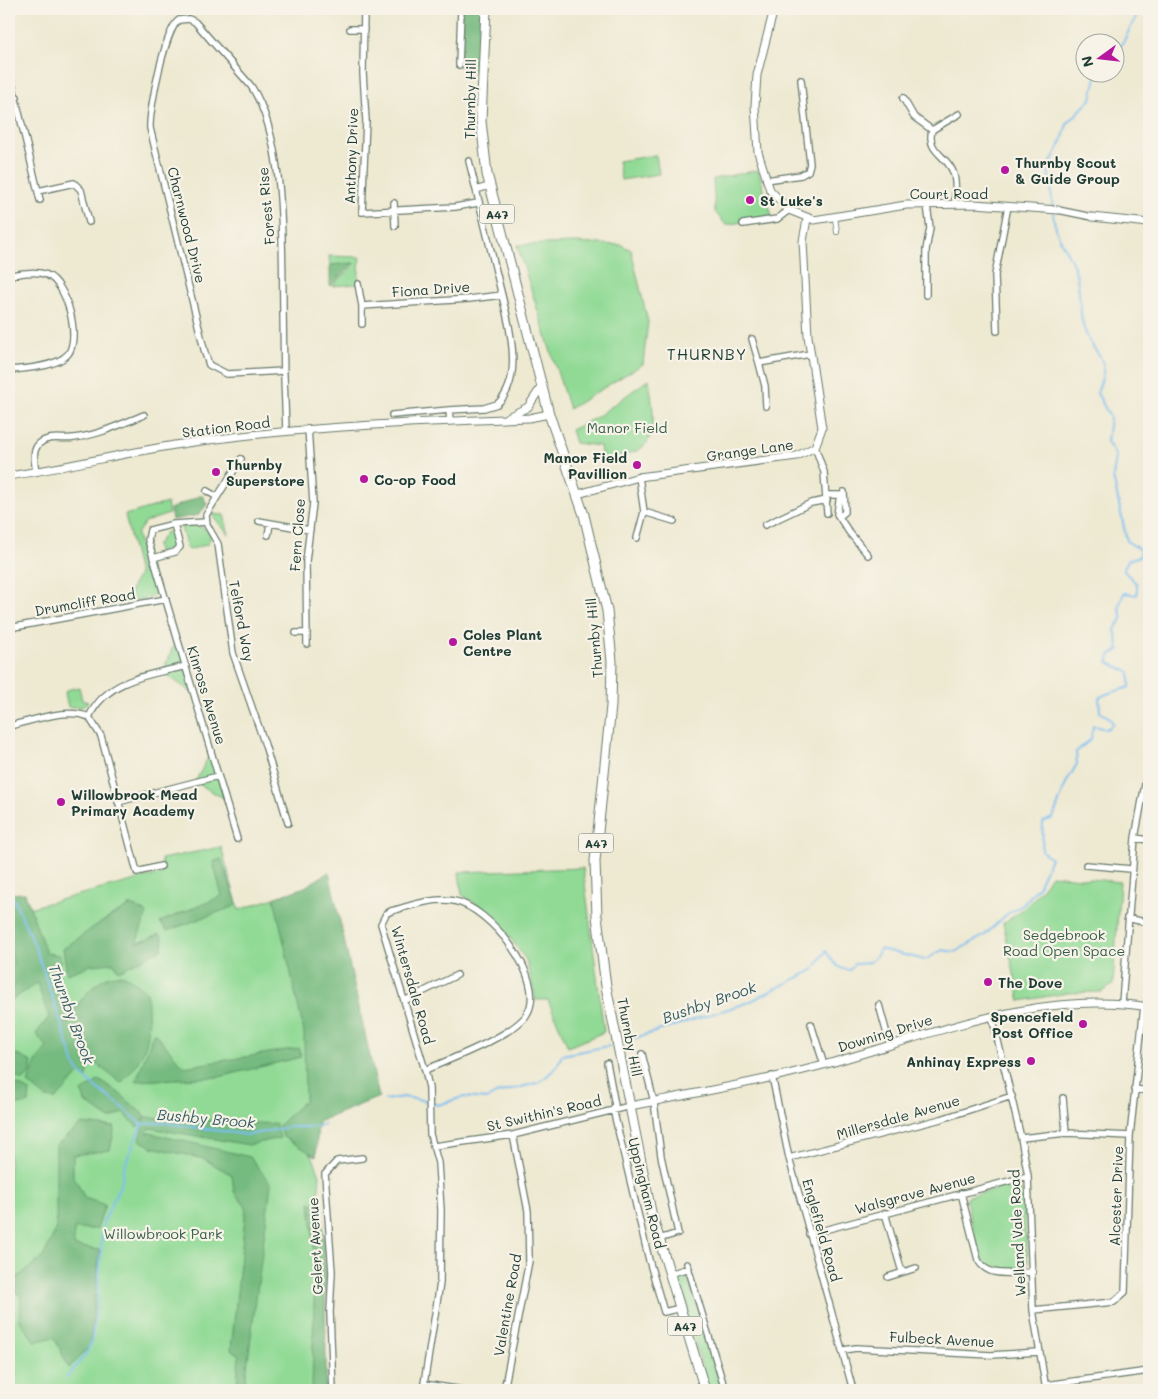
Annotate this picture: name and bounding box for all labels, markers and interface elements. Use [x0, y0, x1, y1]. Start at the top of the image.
north arrow [1076, 32, 1126, 82]
text: N [1076, 54, 1098, 69]
street label: Thurnby Hill [460, 59, 480, 139]
street label: Anthony Drive [340, 108, 362, 204]
place label: Thurnby Scout & Guide Group [1015, 153, 1120, 188]
marker: Thurnby Scout & Guide Group [999, 164, 1011, 176]
street label: Charnwood Drive [163, 165, 211, 285]
street label: Forest Rise [253, 166, 279, 246]
street label: Court Road [910, 184, 988, 203]
place label: St Luke's [760, 191, 823, 210]
marker: St Luke's [744, 194, 756, 206]
road number: A47 [480, 204, 514, 223]
street label: Fiona Drive [391, 277, 471, 301]
district label: THURNBY [667, 343, 747, 364]
street label: Station Road [181, 412, 271, 442]
park label: Manor Field [587, 418, 667, 437]
street label: Grange Lane [705, 434, 795, 466]
place label: Manor Field Pavillion [544, 448, 627, 483]
place label: Thurnby Superstore [226, 455, 305, 490]
marker: Manor Field Pavillion [631, 459, 643, 471]
marker: Thurnby Superstore [210, 466, 222, 478]
place label: Co-op Food [374, 470, 456, 489]
marker: Co-op Food [358, 473, 370, 485]
street label: Fern Close [285, 498, 309, 572]
street label: Telford Way [225, 579, 259, 663]
street label: Drumcliff Road [33, 584, 137, 620]
street label: Thurnby Hill [581, 597, 607, 679]
place label: Coles Plant Centre [463, 625, 542, 660]
marker: Coles Plant Centre [447, 636, 459, 648]
street label: Kinross Avenue [183, 643, 231, 747]
place label: Willowbrook Mead Primary Academy [71, 785, 198, 820]
marker: Willowbrook Mead Primary Academy [55, 796, 67, 808]
road number: A47 [578, 834, 614, 852]
street label: Wintersdale Road [387, 924, 439, 1046]
park label: Sedgebrook Road Open Space [1003, 925, 1125, 960]
water label: Thurnby Brook [45, 961, 100, 1068]
place label: The Dove [998, 973, 1062, 992]
water label: Bushby Brook [659, 976, 760, 1027]
marker: The Dove [982, 976, 994, 988]
street label: Thurnby Hill [613, 996, 647, 1078]
place label: Spencefield Post Office [991, 1007, 1073, 1042]
street label: Downing Drive [835, 1010, 935, 1056]
marker: Spencefield Post Office [1077, 1018, 1089, 1030]
place label: Anhinay Express [906, 1052, 1021, 1071]
marker: Anhinay Express [1025, 1055, 1037, 1067]
street label: Millersdale Avenue [834, 1090, 962, 1144]
street label: St Swithin's Road [485, 1091, 603, 1135]
water label: Bushby Brook [156, 1104, 257, 1132]
street label: Uppingham Road [624, 1135, 670, 1251]
street label: Alcester Drive [1105, 1146, 1127, 1246]
street label: Walsgrave Avenue [853, 1168, 977, 1218]
street label: Welland Vale Road [1004, 1169, 1030, 1297]
street label: Englefield Road [798, 1176, 846, 1284]
street label: Gelert Avenue [303, 1197, 327, 1295]
park label: Willowbrook Park [104, 1224, 222, 1243]
street label: Valentine Road [489, 1252, 525, 1358]
road number: A47 [668, 1316, 702, 1335]
street label: Fulbeck Avenue [889, 1327, 995, 1351]

